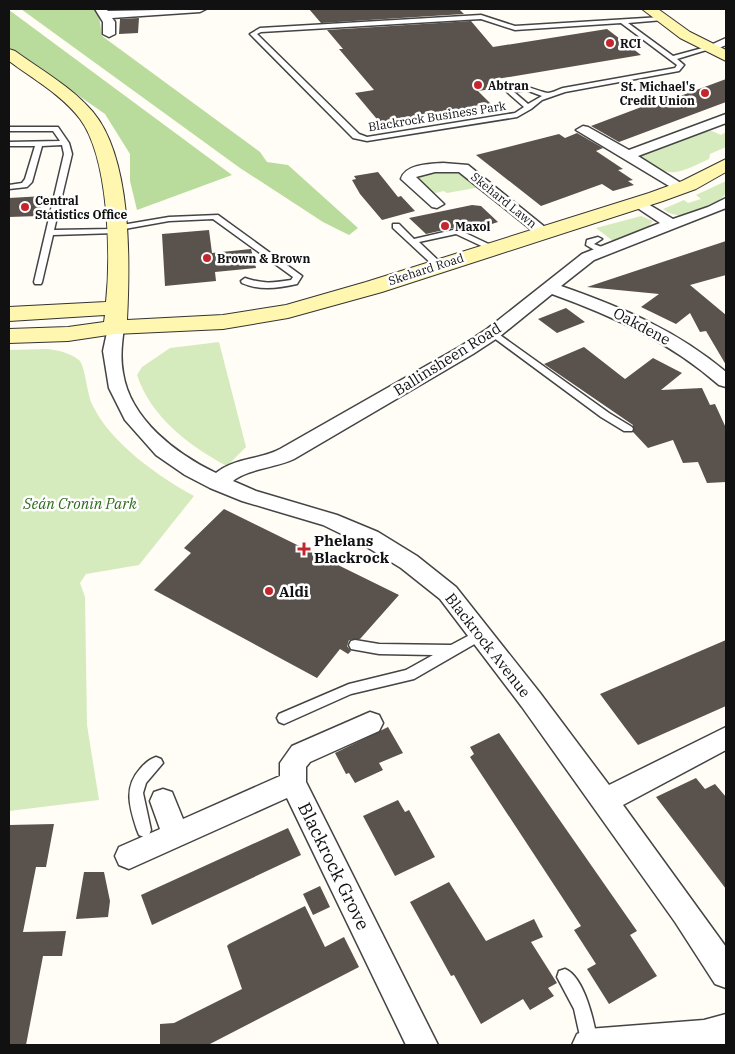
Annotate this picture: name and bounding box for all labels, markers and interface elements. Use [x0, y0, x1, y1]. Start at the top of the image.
place label: RCI [620, 36, 642, 51]
marker: RCI [604, 37, 616, 49]
place label: Abtran [488, 78, 529, 93]
marker: Abtran [472, 79, 484, 91]
place label: St. Michael's Credit Union [619, 79, 695, 108]
marker: St. Michael's Credit Union [699, 87, 711, 99]
street label: Blackrock Business Park [367, 98, 507, 134]
street label: Skehard Lawn [468, 169, 540, 231]
place label: Central Statistics Office [35, 193, 127, 222]
marker: Central Statistics Office [19, 201, 31, 213]
place label: Maxol [455, 219, 490, 234]
marker: Maxol [439, 220, 451, 232]
street label: Skehard Road [386, 250, 466, 288]
place label: Brown & Brown [217, 251, 310, 266]
marker: Brown & Brown [201, 252, 213, 264]
street label: Oakdene [610, 303, 674, 349]
street label: Ballinsheen Road [390, 318, 504, 400]
park label: Seán Cronin Park [22, 494, 137, 513]
place label: Phelans Blackrock [314, 531, 390, 567]
marker: Phelans Blackrock [298, 543, 310, 555]
place label: Aldi [279, 582, 309, 601]
marker: Aldi [263, 585, 275, 597]
street label: Blackrock Avenue [441, 589, 535, 701]
street label: Blackrock Grove [293, 798, 375, 934]

